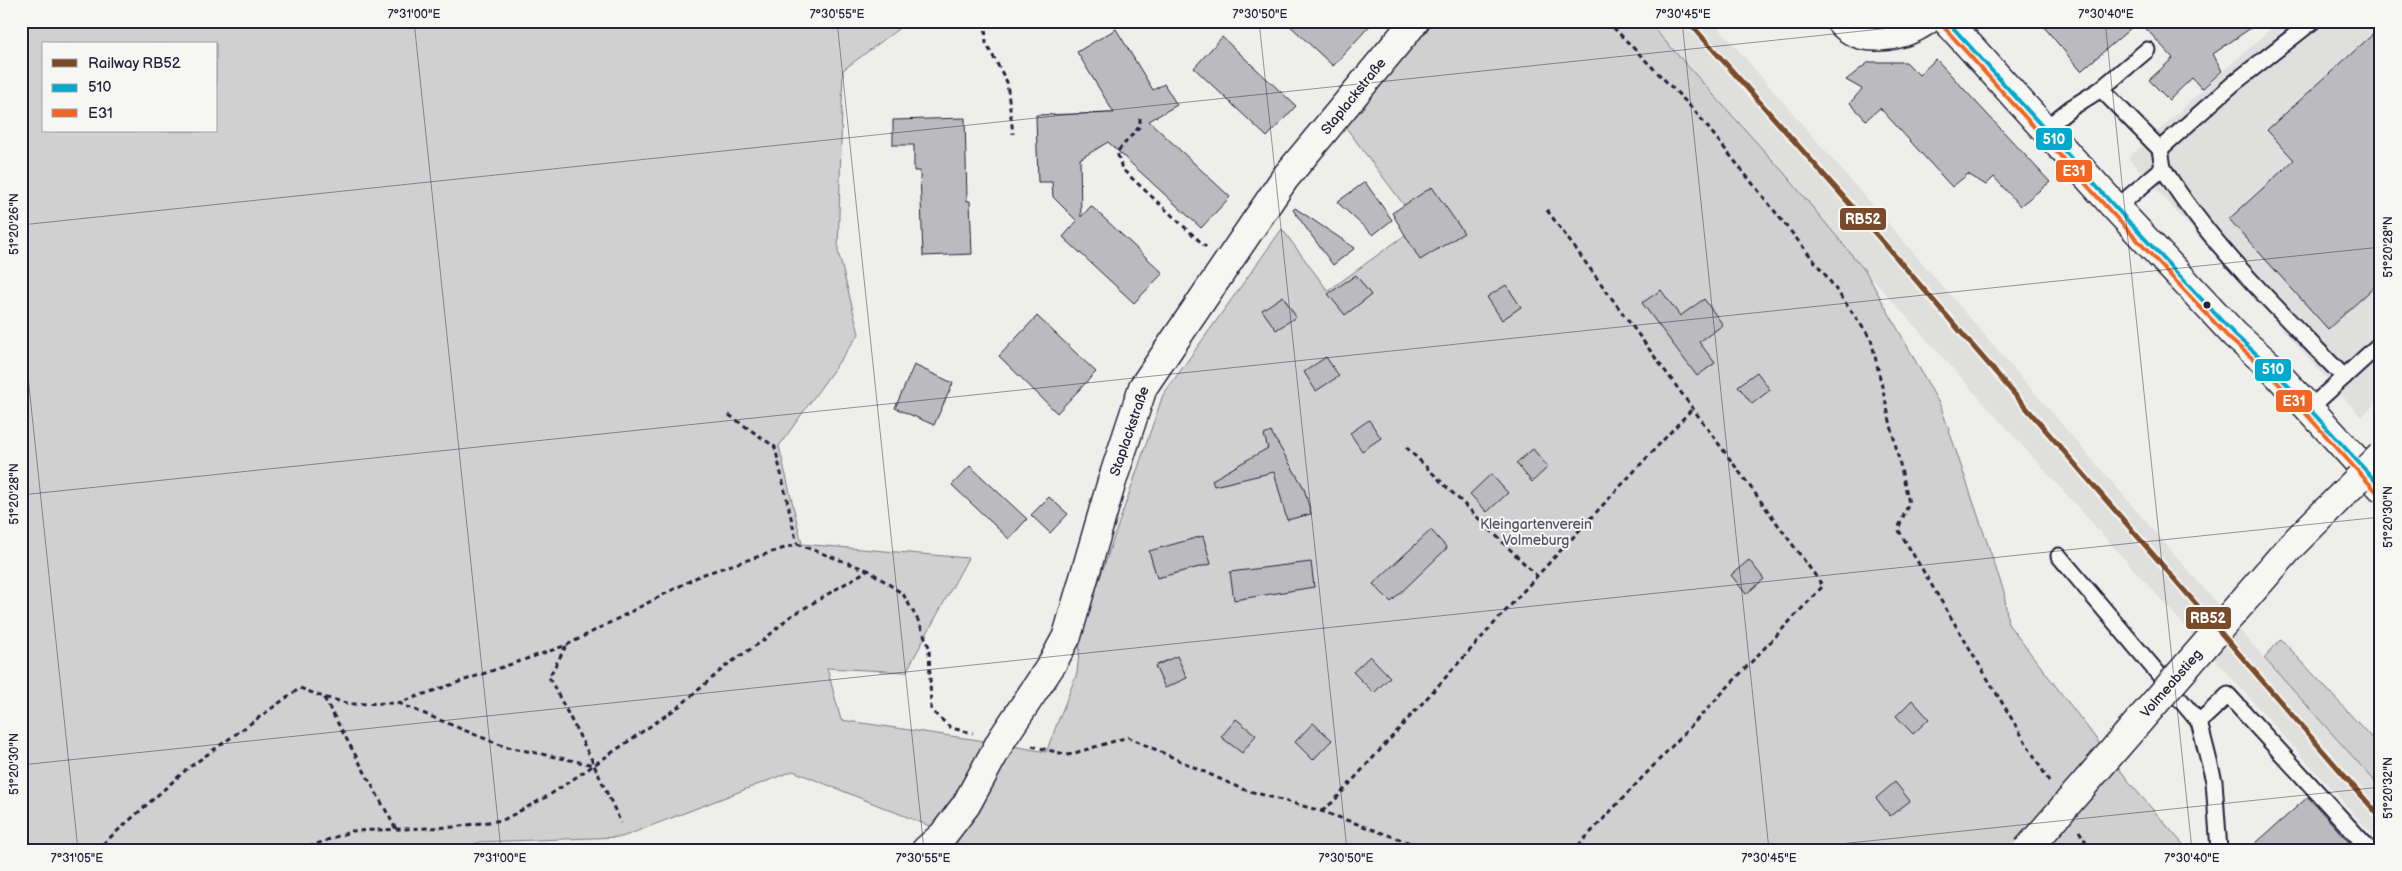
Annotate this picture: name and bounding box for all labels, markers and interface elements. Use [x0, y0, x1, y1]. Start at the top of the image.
text: 7°31'00"E [388, 7, 440, 22]
text: 7°30'55"E [810, 7, 864, 22]
text: 7°30'50"E [1233, 7, 1288, 22]
text: 7°30'45"E [1655, 7, 1711, 22]
text: 7°30'40"E [2078, 7, 2134, 22]
legend [42, 42, 218, 132]
text: Railway RB52 [88, 54, 181, 73]
street label: Staplackstraße [1317, 55, 1389, 138]
text: 510 [88, 78, 111, 97]
text: E31 [88, 104, 113, 123]
line badge: 510 [2035, 127, 2073, 151]
text: 510 [2043, 131, 2066, 148]
line badge: E31 [2055, 159, 2093, 183]
text: E31 [2062, 163, 2086, 180]
text: 51°20'26"N [7, 193, 22, 255]
line badge: RB52 [1839, 207, 1887, 231]
text: RB52 [1845, 211, 1882, 228]
text: 51°20'28"N [2381, 216, 2396, 278]
unlabelled marker [2202, 300, 2212, 310]
line badge: 510 [2254, 358, 2292, 382]
text: 510 [2262, 361, 2285, 378]
street label: Staplackstraße [1106, 384, 1153, 478]
line badge: E31 [2275, 389, 2313, 413]
text: E31 [2282, 393, 2306, 410]
text: 51°20'28"N [7, 463, 22, 525]
text: 51°20'30"N [2381, 486, 2396, 548]
park label: Kleingartenverein Volmeburg [1480, 516, 1592, 549]
line badge: RB52 [2185, 606, 2232, 630]
text: RB52 [2190, 610, 2227, 627]
street label: Volmeabstieg [2137, 646, 2206, 721]
text: 51°20'30"N [7, 733, 22, 795]
text: 51°20'32"N [2381, 757, 2396, 819]
text: 7°31'05"E [51, 851, 103, 866]
text: 7°31'00"E [474, 851, 526, 866]
text: 7°30'55"E [896, 851, 950, 866]
text: 7°30'50"E [1319, 851, 1374, 866]
text: 7°30'45"E [1741, 851, 1797, 866]
text: 7°30'40"E [2164, 851, 2220, 866]

